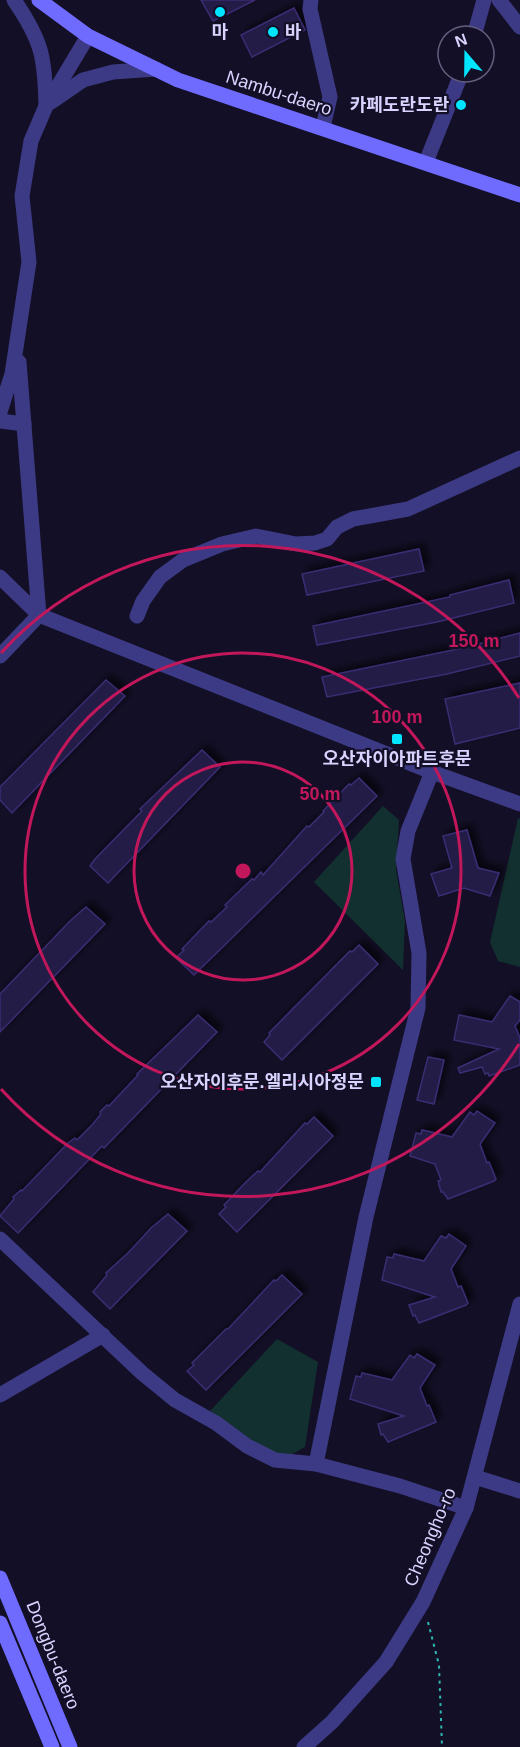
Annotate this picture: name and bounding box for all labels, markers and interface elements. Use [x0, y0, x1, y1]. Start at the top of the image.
marker: 마 [213, 5, 227, 19]
place label: 마 [212, 22, 229, 42]
place label: 바 [285, 22, 302, 42]
north arrow [436, 24, 496, 84]
marker: 바 [266, 25, 280, 39]
text: N [453, 30, 469, 50]
street label: Nambu-daero [224, 66, 334, 120]
place label: 카페도란도란 [350, 95, 449, 115]
marker: 카페도란도란 [454, 98, 468, 112]
text: 150 m [448, 631, 500, 651]
text: 100 m [371, 707, 423, 727]
marker: 오산자이아파트후문 [390, 732, 404, 746]
place label: 오산자이아파트후문 [322, 749, 472, 769]
text: 50 m [299, 784, 341, 804]
centre of rings [233, 861, 253, 881]
place label: 오산자이후문.엘리시아정문 [160, 1072, 364, 1092]
marker: 오산자이후문.엘리시아정문 [369, 1075, 383, 1089]
street label: Cheongho-ro [400, 1485, 460, 1589]
street label: Dongbu-daero [22, 1598, 84, 1712]

